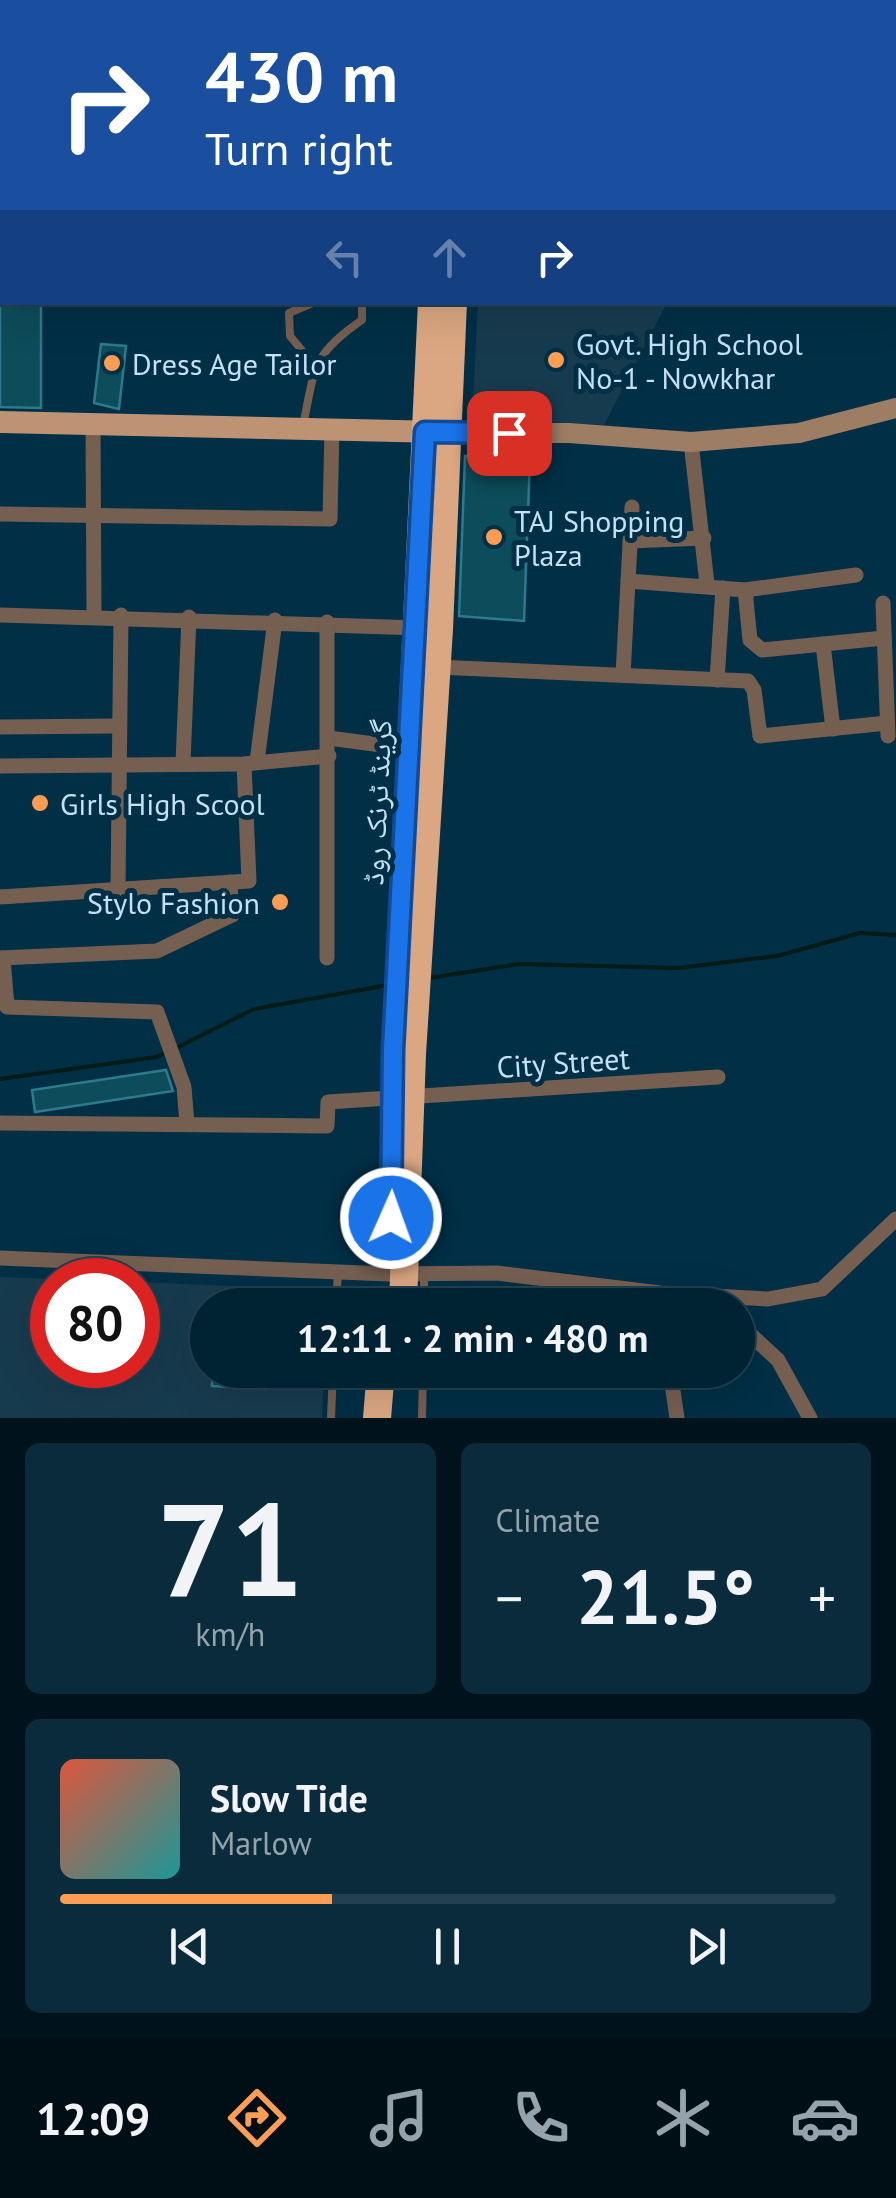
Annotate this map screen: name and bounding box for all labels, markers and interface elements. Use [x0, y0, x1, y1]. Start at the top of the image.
text: 430 m [205, 31, 398, 121]
icon: right [40, 40, 170, 170]
text: Turn right [205, 119, 393, 177]
icon: left [317, 230, 372, 285]
icon: ahead [422, 230, 477, 285]
icon: right [527, 230, 582, 285]
place label: Govt. High School No-1 - Nowkhar [576, 324, 803, 397]
place label: Dress Age Tailor [132, 344, 336, 383]
marker: Govt. High School No-1 - Nowkhar [545, 349, 567, 371]
marker: Dress Age Tailor [101, 352, 123, 374]
pin [467, 391, 552, 476]
icon: arrive [482, 406, 537, 461]
place label: TAJ Shopping Plaza [514, 501, 684, 574]
marker: TAJ Shopping Plaza [483, 526, 505, 548]
street label: گرینڈ ٹرنک روڈ [352, 718, 400, 886]
place label: Girls High Scool [60, 784, 265, 823]
marker: Girls High Scool [29, 792, 51, 814]
place label: Stylo Fashion [87, 883, 260, 922]
marker: Stylo Fashion [269, 891, 291, 913]
street label: City Street [495, 1038, 631, 1086]
position arrow [339, 1166, 443, 1270]
speed limit sign: 80 [30, 1258, 160, 1388]
text: 12:11 · 2 min · 480 m [297, 1313, 648, 1362]
text: 71 [157, 1464, 304, 1632]
text: Climate [496, 1499, 600, 1541]
text: 21.5° [576, 1548, 755, 1645]
text: − [496, 1562, 523, 1633]
text: + [808, 1562, 836, 1633]
text: km/h [195, 1613, 265, 1655]
text: Slow Tide [210, 1773, 368, 1822]
text: Marlow [210, 1822, 312, 1864]
icon: previous [162, 1919, 217, 1974]
icon: pause [420, 1919, 475, 1974]
icon: next [679, 1919, 734, 1974]
icon: directions [222, 2083, 292, 2153]
icon: music [364, 2083, 434, 2153]
icon: phone [506, 2083, 576, 2153]
icon: climate [648, 2083, 718, 2153]
icon: car [790, 2083, 860, 2153]
text: 12:09 [36, 2089, 150, 2147]

